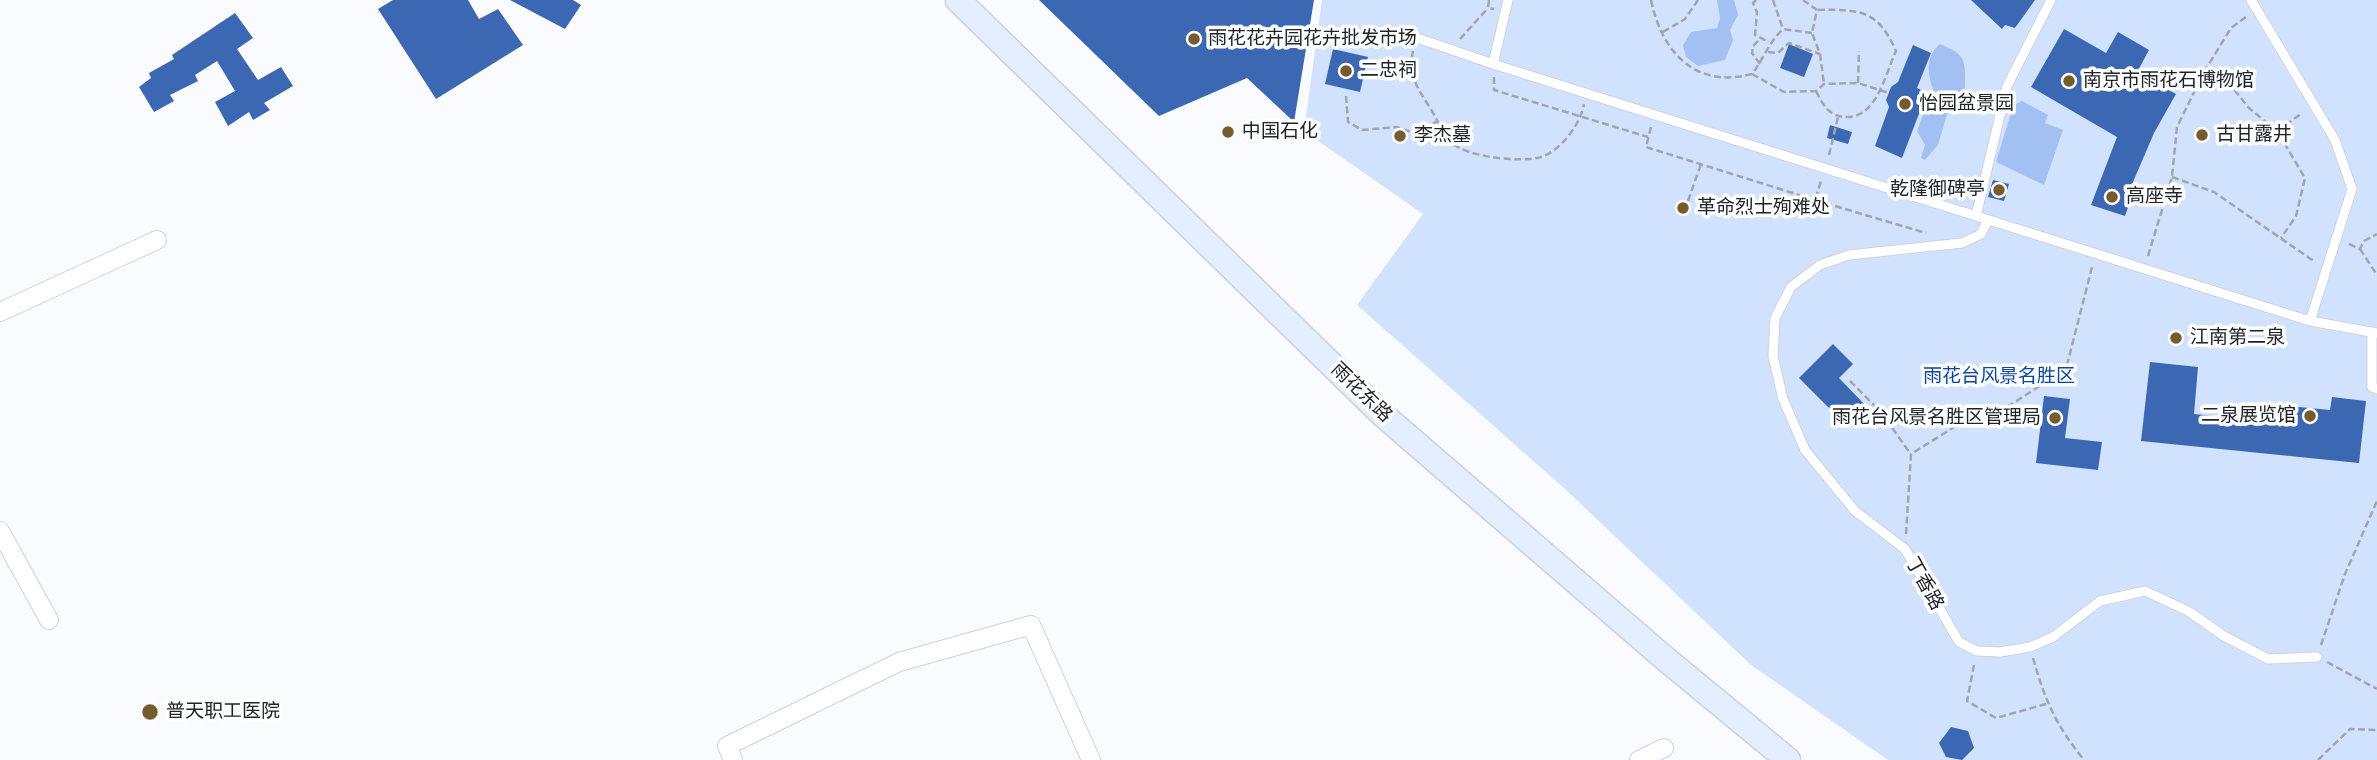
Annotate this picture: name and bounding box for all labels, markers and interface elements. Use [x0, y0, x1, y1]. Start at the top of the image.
place label: 雨花花卉园花卉批发市场 [1208, 28, 1417, 50]
marker: 雨花花卉园花卉批发市场 [1186, 31, 1202, 47]
place label: 二忠祠 [1360, 60, 1417, 82]
marker: 二忠祠 [1338, 63, 1354, 79]
place label: 南京市雨花石博物馆 [2083, 70, 2254, 92]
marker: 南京市雨花石博物馆 [2061, 73, 2077, 89]
place label: 怡园盆景园 [1919, 93, 2014, 115]
marker: 怡园盆景园 [1897, 96, 1913, 112]
place label: 中国石化 [1242, 121, 1318, 143]
marker: 中国石化 [1220, 124, 1236, 140]
place label: 古甘露井 [2216, 124, 2292, 146]
place label: 李杰墓 [1414, 125, 1471, 147]
marker: 古甘露井 [2194, 127, 2210, 143]
marker: 李杰墓 [1392, 128, 1408, 144]
place label: 乾隆御碑亭 [1890, 179, 1985, 201]
marker: 乾隆御碑亭 [1991, 182, 2007, 198]
place label: 高座寺 [2126, 186, 2183, 208]
marker: 高座寺 [2104, 189, 2120, 205]
place label: 革命烈士殉难处 [1697, 197, 1830, 219]
marker: 革命烈士殉难处 [1675, 200, 1691, 216]
place label: 江南第二泉 [2190, 327, 2285, 349]
marker: 江南第二泉 [2168, 330, 2184, 346]
street label: 雨花东路 [1326, 358, 1396, 428]
park label: 雨花台风景名胜区 [1923, 366, 2075, 388]
place label: 二泉展览馆 [2201, 405, 2296, 427]
place label: 雨花台风景名胜区管理局 [1832, 407, 2041, 429]
marker: 二泉展览馆 [2302, 408, 2318, 424]
marker: 雨花台风景名胜区管理局 [2047, 410, 2063, 426]
street label: 丁香路 [1900, 554, 1948, 614]
place label: 普天职工医院 [166, 701, 280, 723]
marker: 普天职工医院 [140, 702, 160, 722]

